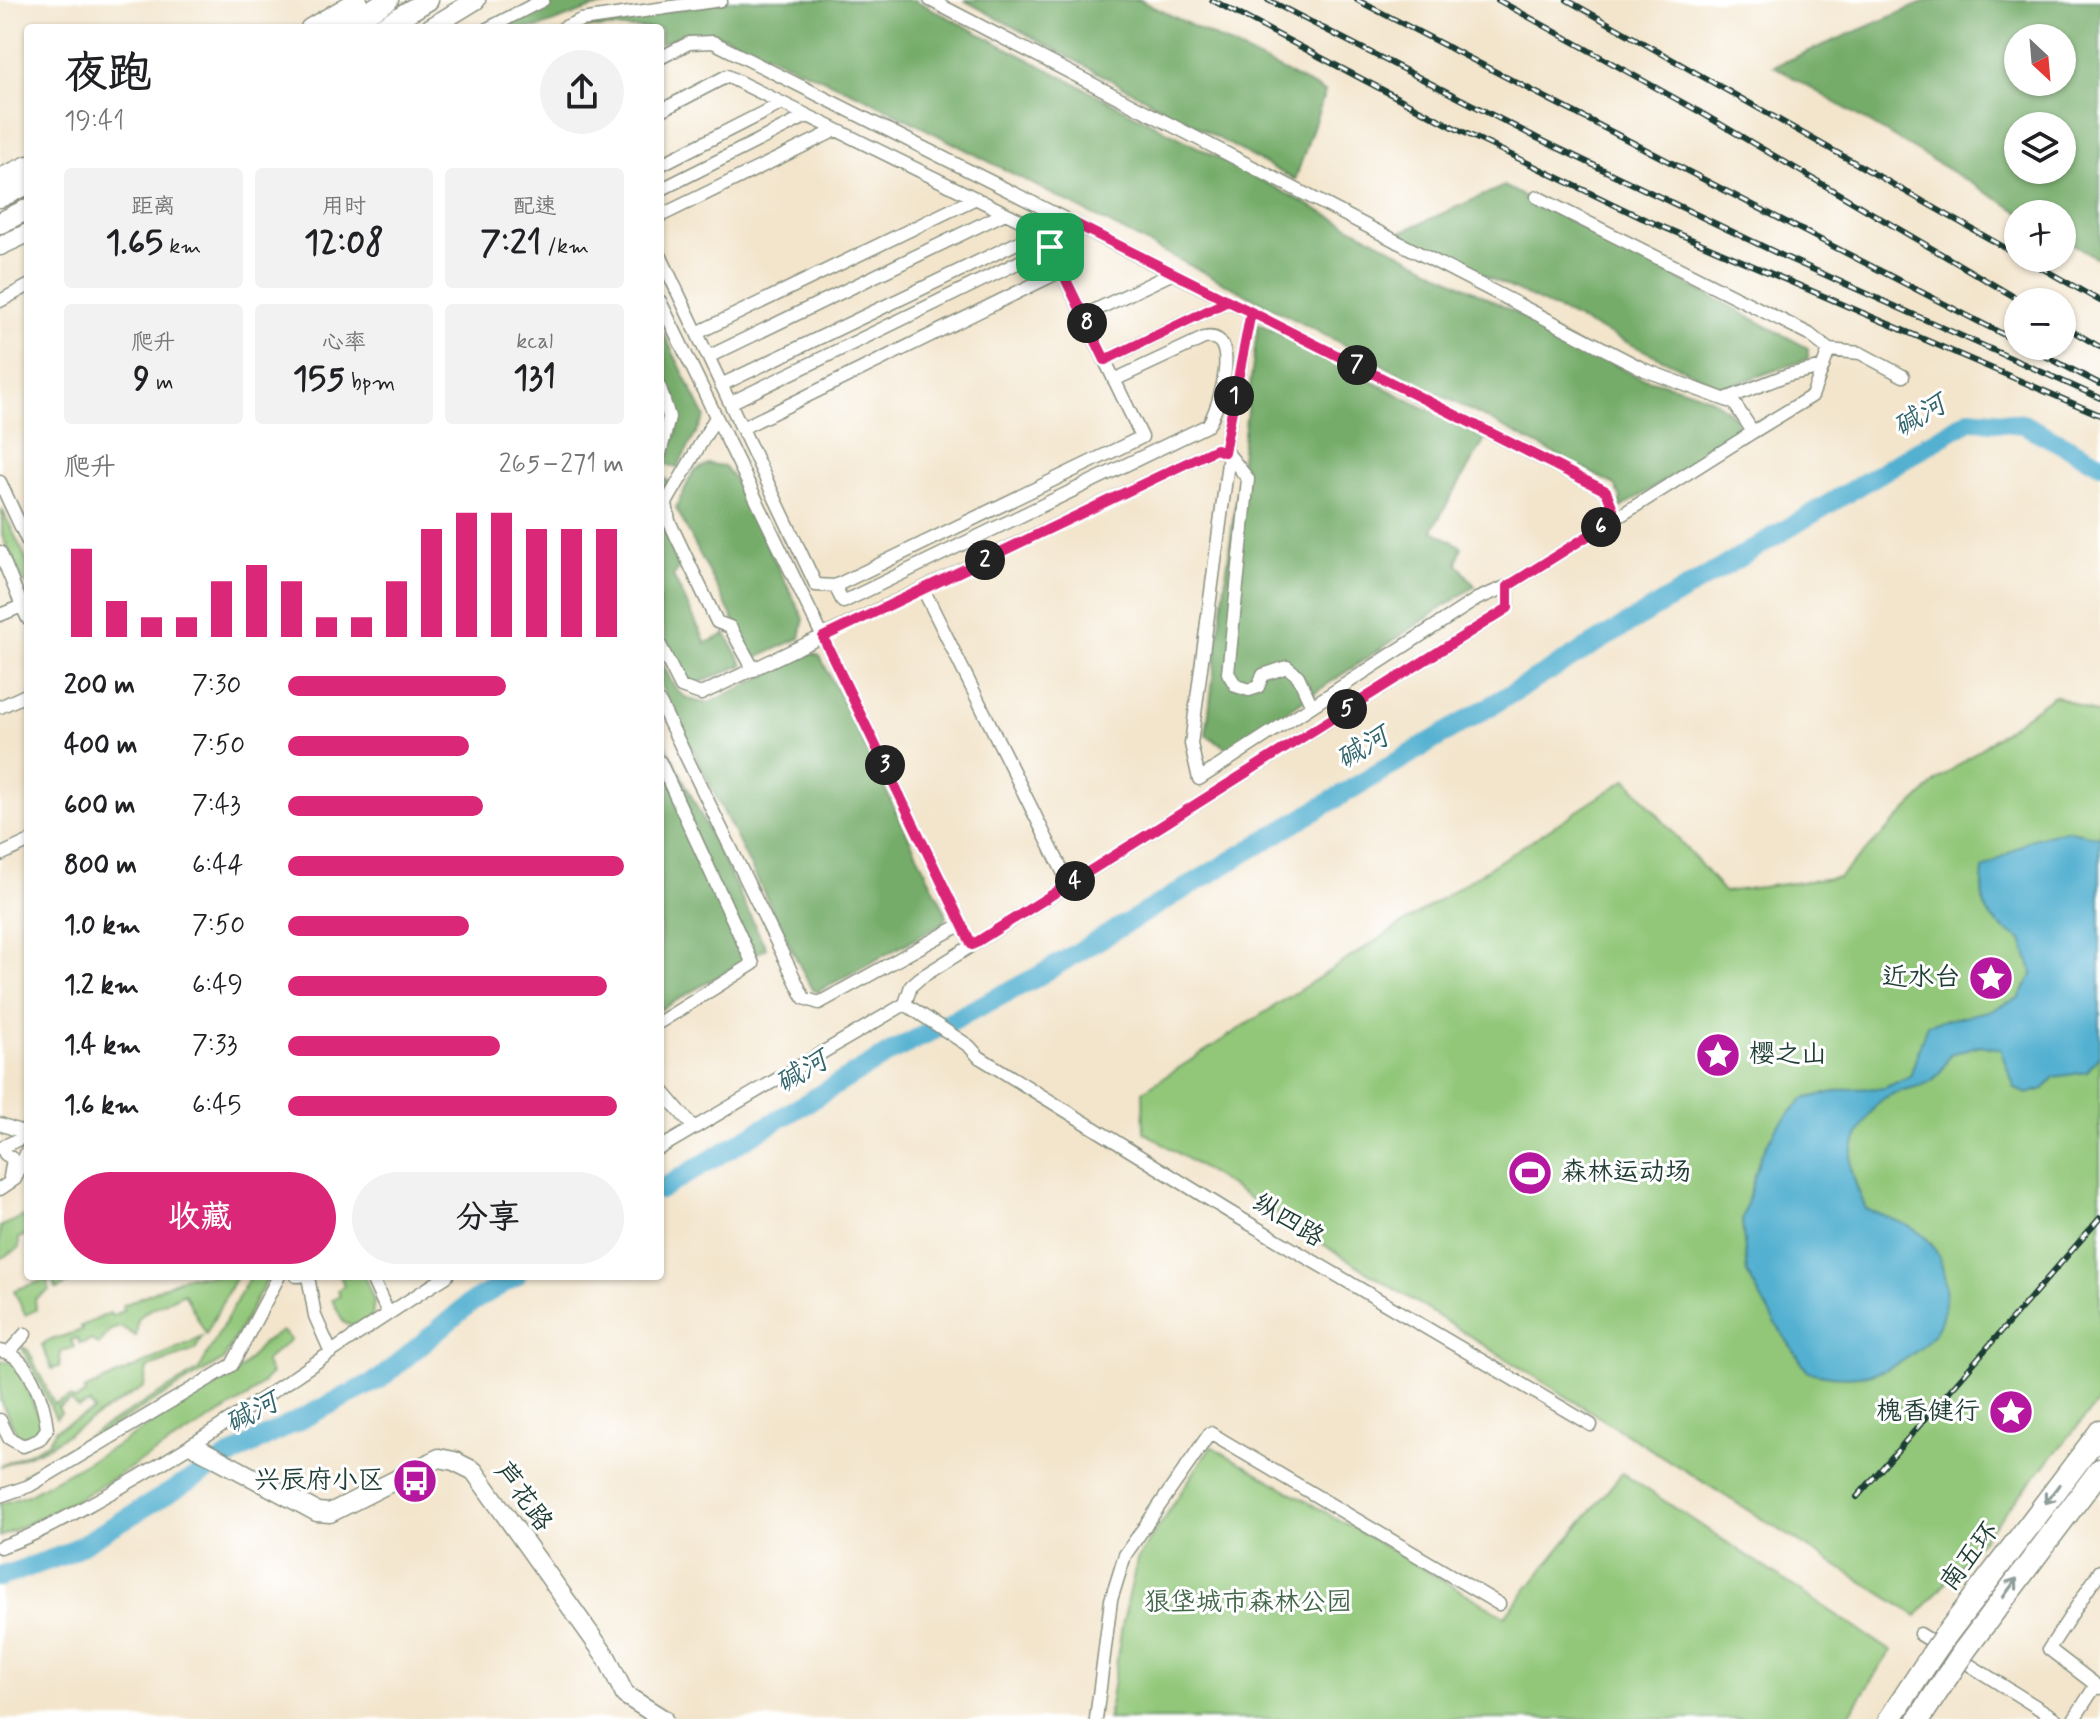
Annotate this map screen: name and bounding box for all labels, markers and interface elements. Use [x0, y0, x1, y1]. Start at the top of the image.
north arrow [2004, 24, 2076, 96]
map controls [2004, 24, 2076, 360]
text: 夜跑 [64, 46, 152, 104]
button: share [540, 50, 624, 134]
text: 19:41 [64, 105, 124, 139]
button: layers [2004, 112, 2076, 184]
text: 距离 [131, 193, 175, 221]
text: 用时 [322, 193, 366, 221]
text: 配速 [513, 193, 557, 221]
button: + [2004, 200, 2076, 272]
pin [1016, 213, 1084, 281]
text: 1.65 [105, 221, 163, 266]
text: 12:08 [304, 221, 384, 266]
text: 7:21 [480, 221, 541, 266]
icon: arrive [1028, 225, 1072, 269]
text: km [163, 233, 201, 261]
text: /km [541, 233, 589, 261]
button: − [2004, 288, 2076, 360]
pin: 8 [1067, 303, 1107, 343]
text: 8 [1081, 309, 1093, 337]
text: kcal [516, 328, 553, 356]
text: 爬升 [131, 329, 175, 357]
text: 心率 [322, 329, 366, 357]
pin: 7 [1337, 345, 1377, 385]
text: 7 [1350, 351, 1364, 379]
text: 131 [513, 356, 556, 401]
text: 9 [133, 357, 150, 402]
text: 155 [293, 357, 345, 402]
text: m [150, 369, 173, 397]
text: bpm [345, 369, 395, 397]
pin: 1 [1214, 376, 1254, 416]
text: 1 [1229, 382, 1239, 410]
water label: 碱河 [1886, 385, 1957, 447]
text: 265–271 m [499, 448, 624, 482]
text: 爬升 [64, 451, 116, 485]
pin: 6 [1581, 507, 1621, 547]
text: 6 [1595, 513, 1607, 541]
pin: 2 [965, 540, 1005, 580]
text: 2 [980, 546, 990, 574]
text: 200 m [64, 669, 135, 703]
text: 7:30 [192, 669, 241, 703]
pin: 5 [1327, 689, 1367, 729]
text: 5 [1340, 695, 1354, 723]
water label: 碱河 [1329, 717, 1400, 779]
text: 400 m [64, 729, 137, 763]
text: 7:50 [192, 729, 245, 763]
pin: 3 [865, 745, 905, 785]
text: 3 [880, 751, 890, 779]
text: 600 m [64, 789, 136, 823]
text: 7:43 [192, 789, 241, 823]
text: 800 m [64, 849, 137, 883]
text: 6:44 [192, 849, 243, 883]
pin: 4 [1055, 861, 1095, 901]
text: 4 [1069, 867, 1081, 895]
text: 1.0 km [64, 909, 141, 943]
text: 7:50 [192, 909, 245, 943]
place icon: 近水台 [1967, 954, 2015, 1002]
place label: 近水台 [1882, 961, 1960, 995]
text: 1.2 km [64, 969, 139, 1003]
text: 6:49 [192, 969, 243, 1003]
text: 1.4 km [64, 1029, 141, 1063]
text: 7:33 [192, 1029, 237, 1063]
place icon: 樱之山 [1694, 1031, 1742, 1079]
place label: 樱之山 [1749, 1038, 1827, 1072]
water label: 碱河 [768, 1041, 839, 1103]
text: 1.6 km [64, 1089, 139, 1123]
text: 6:45 [192, 1089, 241, 1123]
sports icon: 森林运动场 [1506, 1149, 1554, 1197]
place label: 森林运动场 [1561, 1156, 1691, 1190]
button: 收藏 [64, 1172, 336, 1264]
button: 分享 [352, 1172, 624, 1264]
street label: 纵四路 [1246, 1186, 1330, 1256]
water label: 碱河 [219, 1383, 289, 1443]
place icon: 槐香健行 [1987, 1388, 2035, 1436]
place label: 槐香健行 [1876, 1395, 1980, 1429]
street label: 芦花路 [486, 1455, 560, 1539]
bus stop icon: 兴辰府小区 [391, 1457, 439, 1505]
place label: 兴辰府小区 [254, 1464, 384, 1498]
one-way arrow [2044, 1483, 2061, 1504]
street label: 南五环 [1933, 1516, 2007, 1598]
one-way arrow [2001, 1578, 2018, 1599]
park label: 狼垡城市森林公园 [1144, 1586, 1352, 1620]

